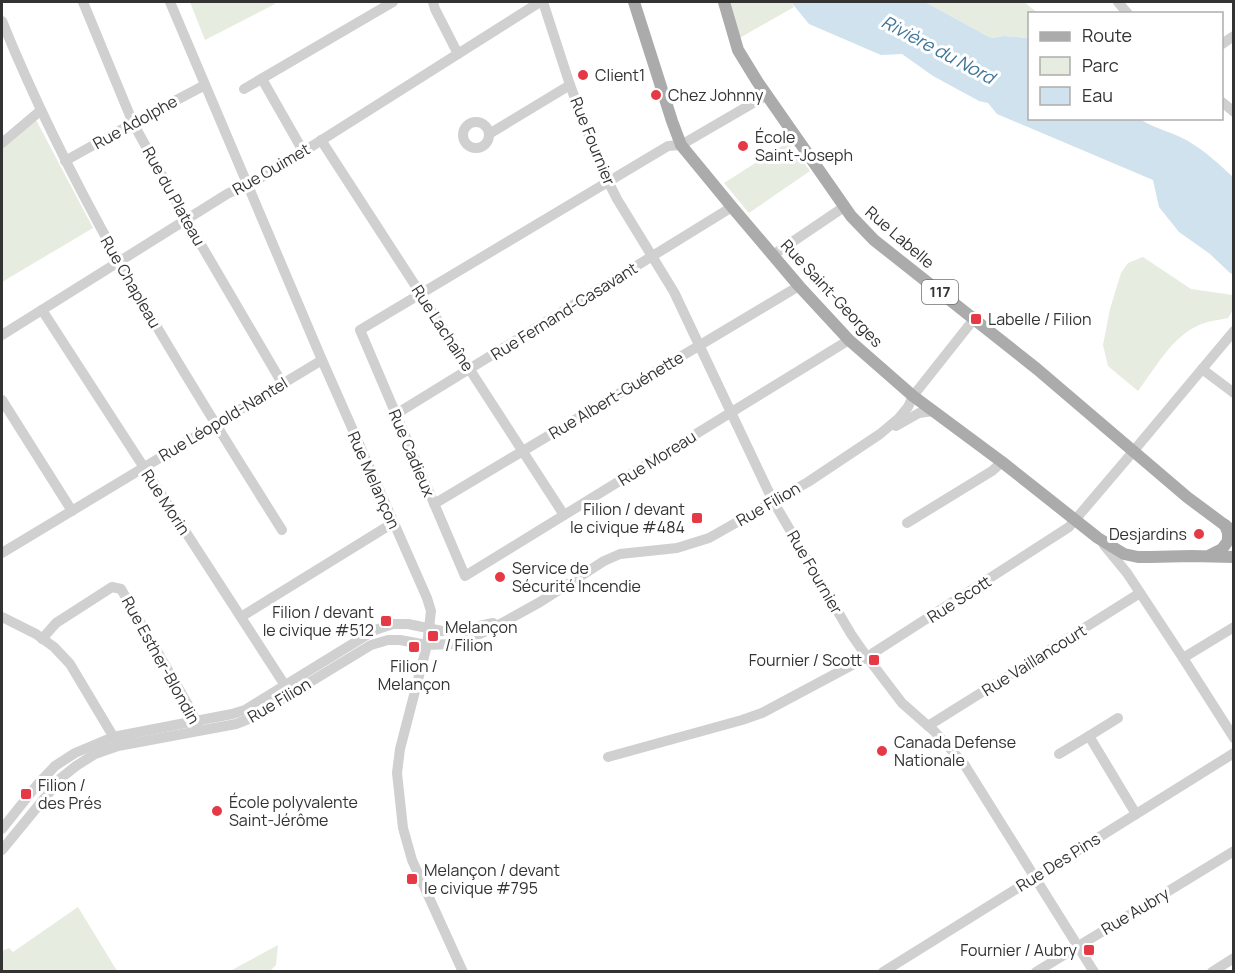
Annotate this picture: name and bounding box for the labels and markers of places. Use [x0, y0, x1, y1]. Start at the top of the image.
place label: Client1 [595, 64, 645, 86]
marker: Client1 [576, 68, 590, 82]
place label: Chez Johnny [668, 84, 764, 106]
marker: Chez Johnny [649, 88, 663, 102]
place label: École Saint-Joseph [755, 126, 853, 166]
marker: École Saint-Joseph [736, 139, 750, 153]
place label: Labelle / Filion [988, 308, 1092, 330]
marker: Labelle / Filion [969, 312, 983, 326]
place label: Filion / devant le civique #484 [570, 498, 685, 538]
marker: Filion / devant le civique #484 [690, 511, 704, 525]
place label: Desjardins [1109, 523, 1187, 545]
marker: Desjardins [1192, 527, 1206, 541]
place label: Service de Sécurité Incendie [512, 557, 641, 597]
marker: Service de Sécurité Incendie [493, 570, 507, 584]
place label: Filion / devant le civique #512 [263, 601, 374, 641]
marker: Filion / devant le civique #512 [379, 614, 393, 628]
place label: Melançon / Filion [445, 616, 517, 656]
marker: Melançon / Filion [426, 629, 440, 643]
marker: Filion / Melançon [407, 640, 421, 654]
place label: Fournier / Scott [749, 649, 862, 671]
marker: Fournier / Scott [867, 653, 881, 667]
place label: Filion / Melançon [378, 655, 450, 695]
place label: Canada Defense Nationale [894, 731, 1016, 771]
marker: Canada Defense Nationale [875, 744, 889, 758]
place label: Filion / des Prés [38, 774, 102, 814]
marker: Filion / des Prés [19, 787, 33, 801]
place label: École polyvalente Saint-Jérôme [229, 791, 358, 831]
marker: École polyvalente Saint-Jérôme [210, 804, 224, 818]
place label: Melançon / devant le civique #795 [424, 859, 560, 899]
marker: Melançon / devant le civique #795 [405, 872, 419, 886]
place label: Fournier / Aubry [960, 939, 1078, 961]
marker: Fournier / Aubry [1082, 943, 1096, 957]

